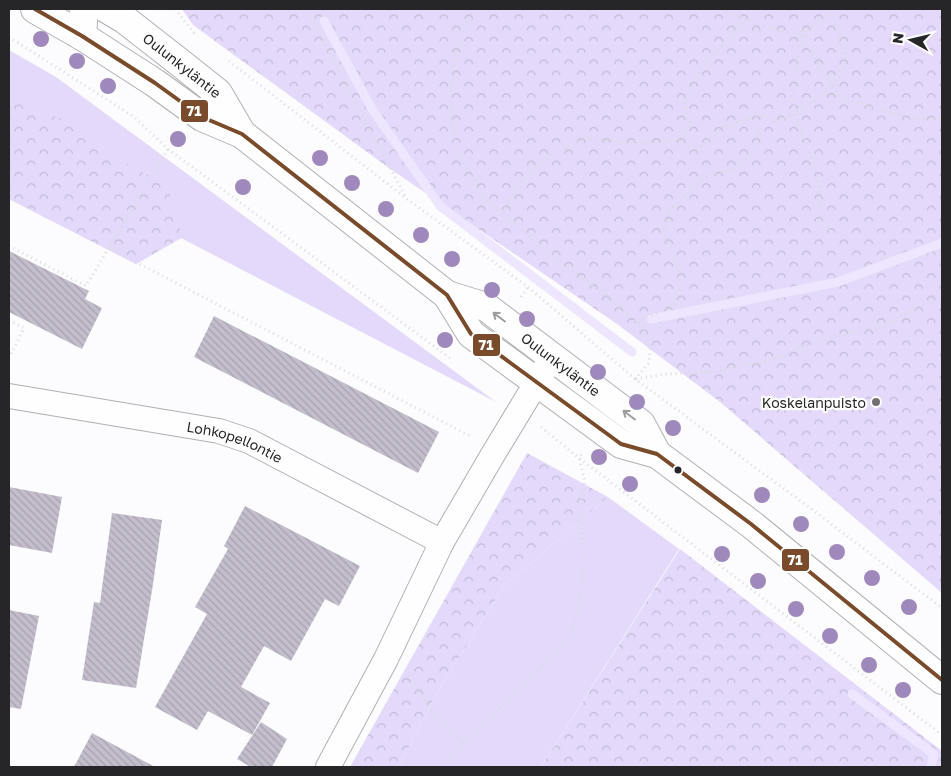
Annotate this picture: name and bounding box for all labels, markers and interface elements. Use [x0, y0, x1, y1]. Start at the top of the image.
north arrow [886, 15, 936, 65]
street label: Oulunkyläntie [140, 29, 225, 101]
text: N [888, 32, 907, 45]
line badge: 71 [180, 99, 209, 123]
text: 71 [187, 102, 201, 119]
one-way arrow [492, 312, 506, 322]
street label: Oulunkyläntie [518, 328, 604, 399]
line badge: 71 [472, 333, 501, 357]
text: 71 [479, 336, 493, 353]
place label: Koskelanpuisto [762, 394, 866, 411]
marker: Koskelanpuisto [870, 396, 882, 408]
one-way arrow [623, 409, 636, 420]
street label: Lohkopellontie [186, 417, 286, 466]
unlabelled marker [673, 465, 683, 475]
line badge: 71 [781, 548, 810, 572]
text: 71 [788, 551, 802, 568]

